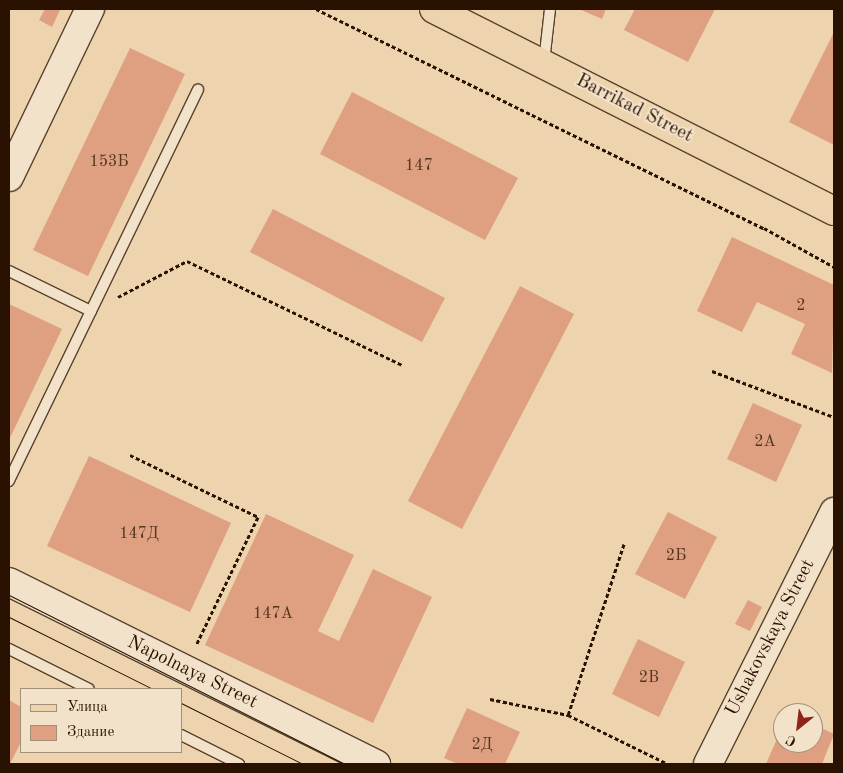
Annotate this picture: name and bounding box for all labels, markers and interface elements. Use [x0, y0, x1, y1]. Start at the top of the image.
street label: Barrikad Street [572, 70, 696, 148]
house number: 153Б [89, 152, 129, 172]
house number: 147 [405, 156, 433, 176]
house number: 2 [796, 296, 806, 316]
house number: 2А [754, 432, 776, 452]
house number: 147Д [119, 524, 159, 544]
house number: 2Б [666, 546, 686, 566]
street label: Ushakovskaya Street [722, 556, 820, 720]
house number: 147А [253, 604, 293, 624]
street label: Napolnaya Street [123, 632, 261, 714]
house number: 2В [639, 668, 659, 688]
legend [20, 688, 182, 753]
text: Улица [67, 700, 108, 715]
north arrow [773, 703, 823, 753]
text: Здание [67, 725, 114, 740]
text: С [784, 732, 799, 749]
house number: 2Д [471, 735, 493, 755]

